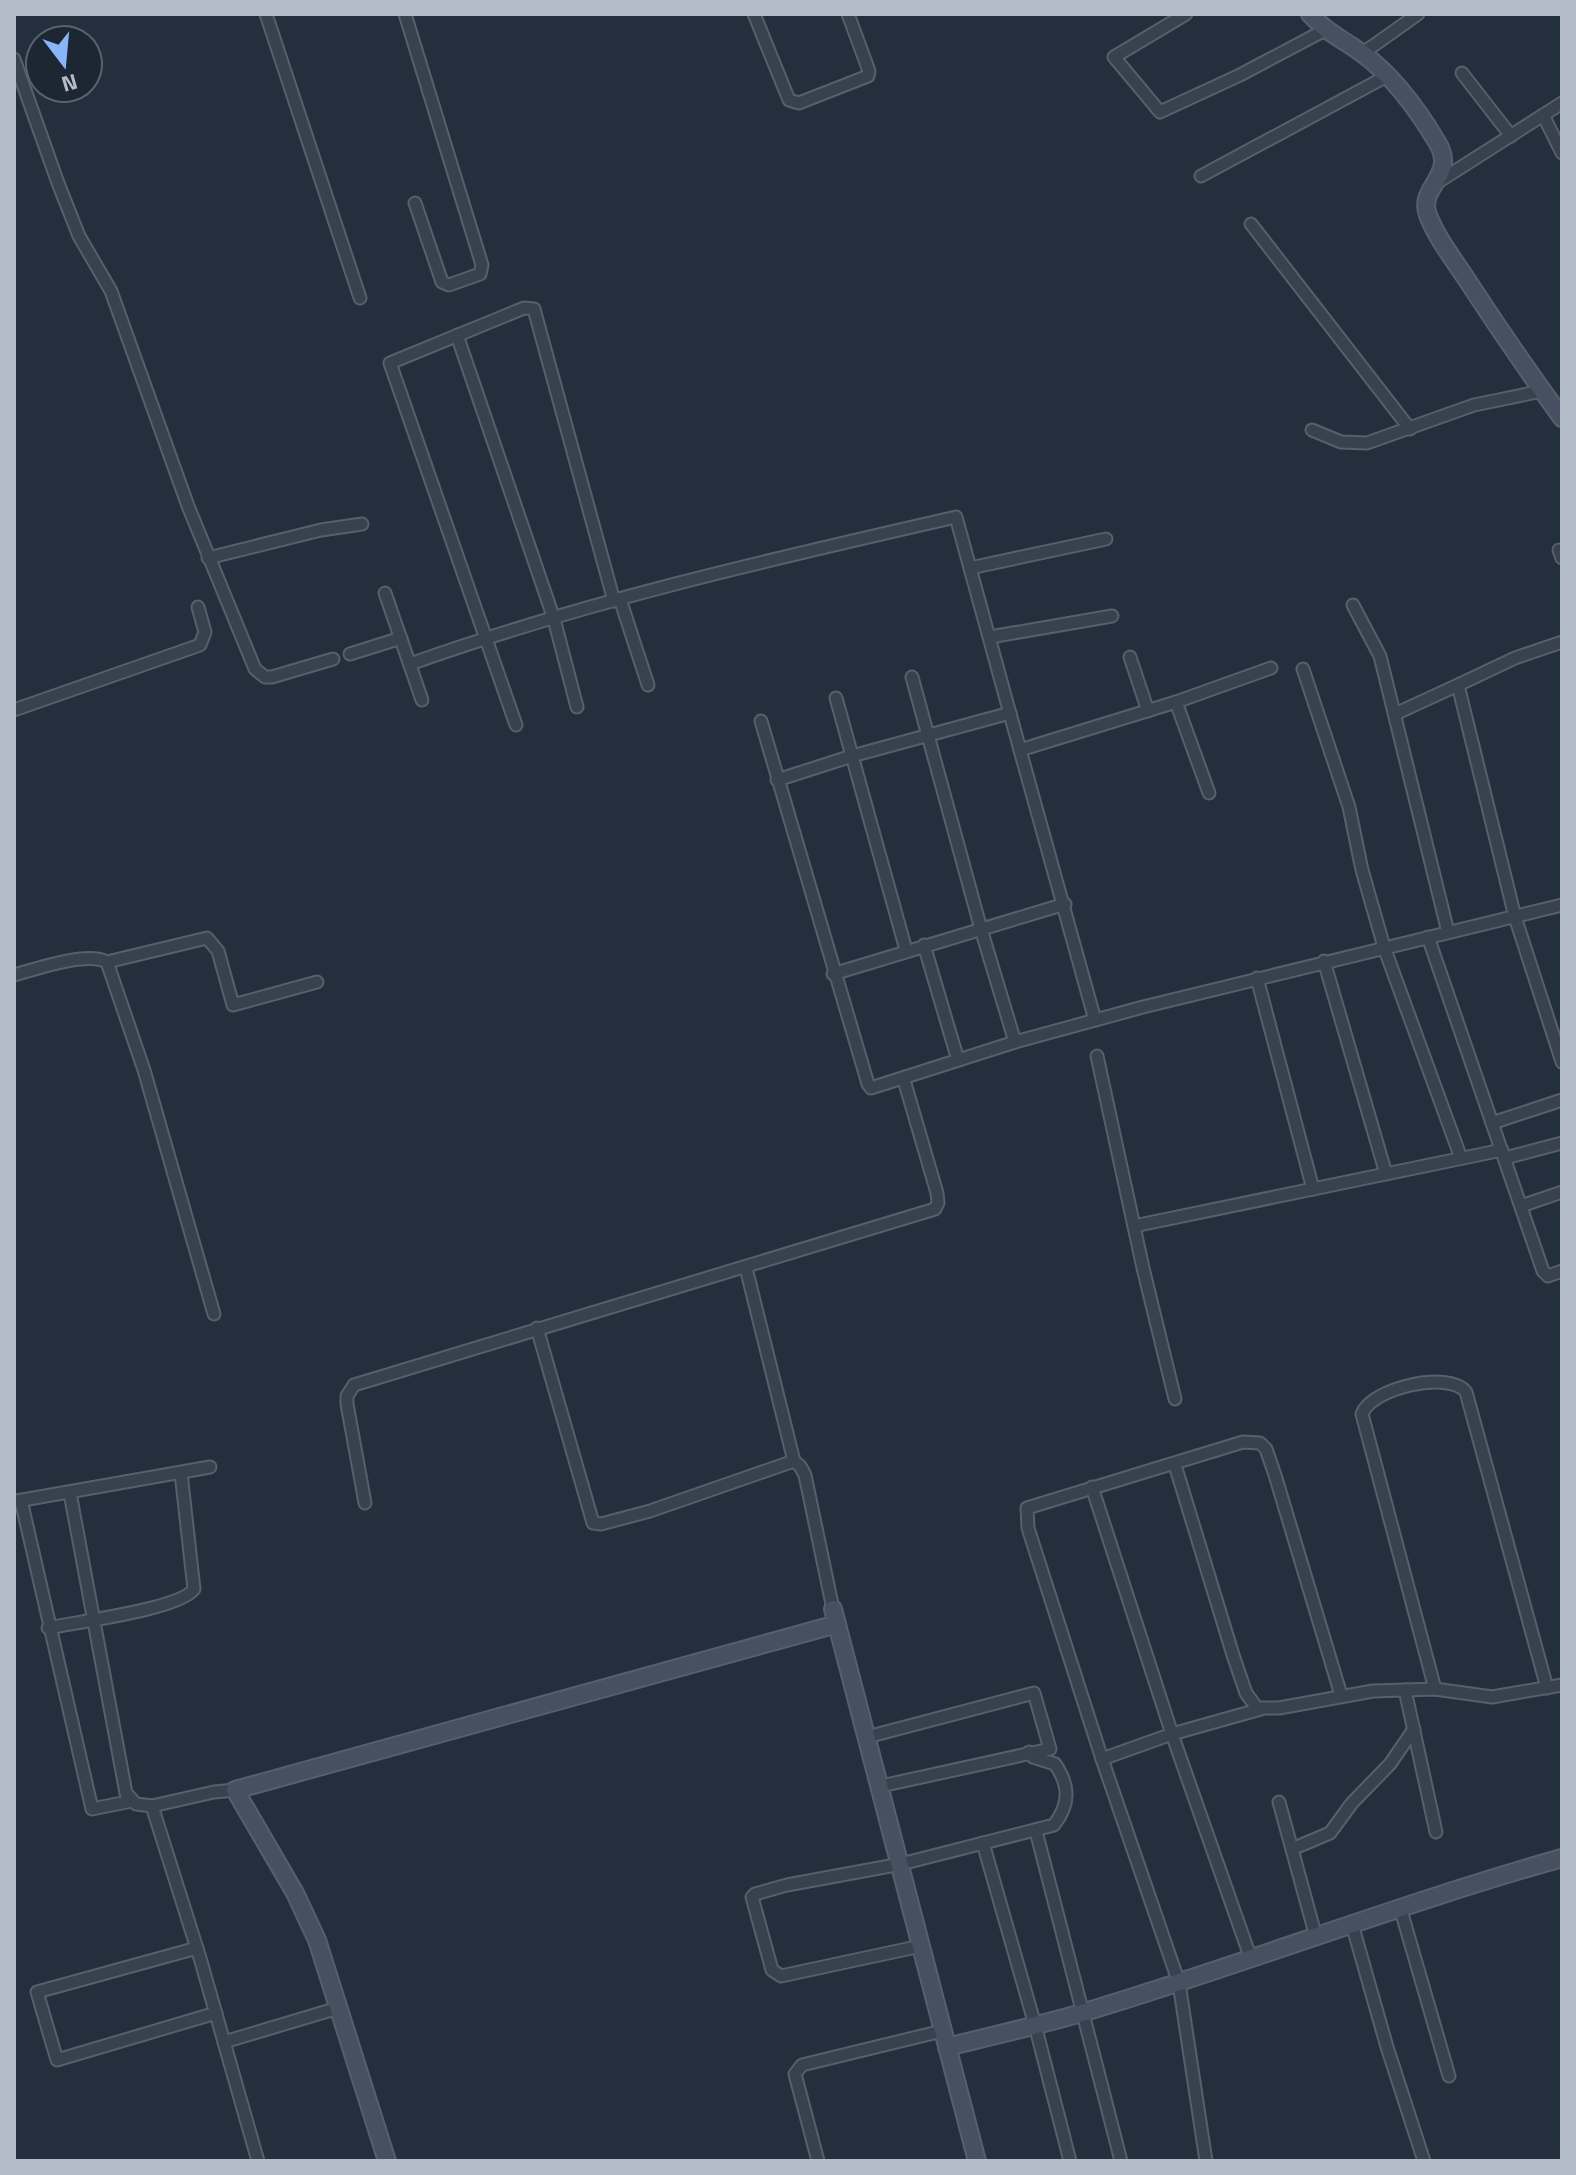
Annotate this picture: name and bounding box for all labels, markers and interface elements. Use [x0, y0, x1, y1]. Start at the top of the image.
north arrow [24, 24, 104, 104]
text: N [57, 65, 82, 102]

